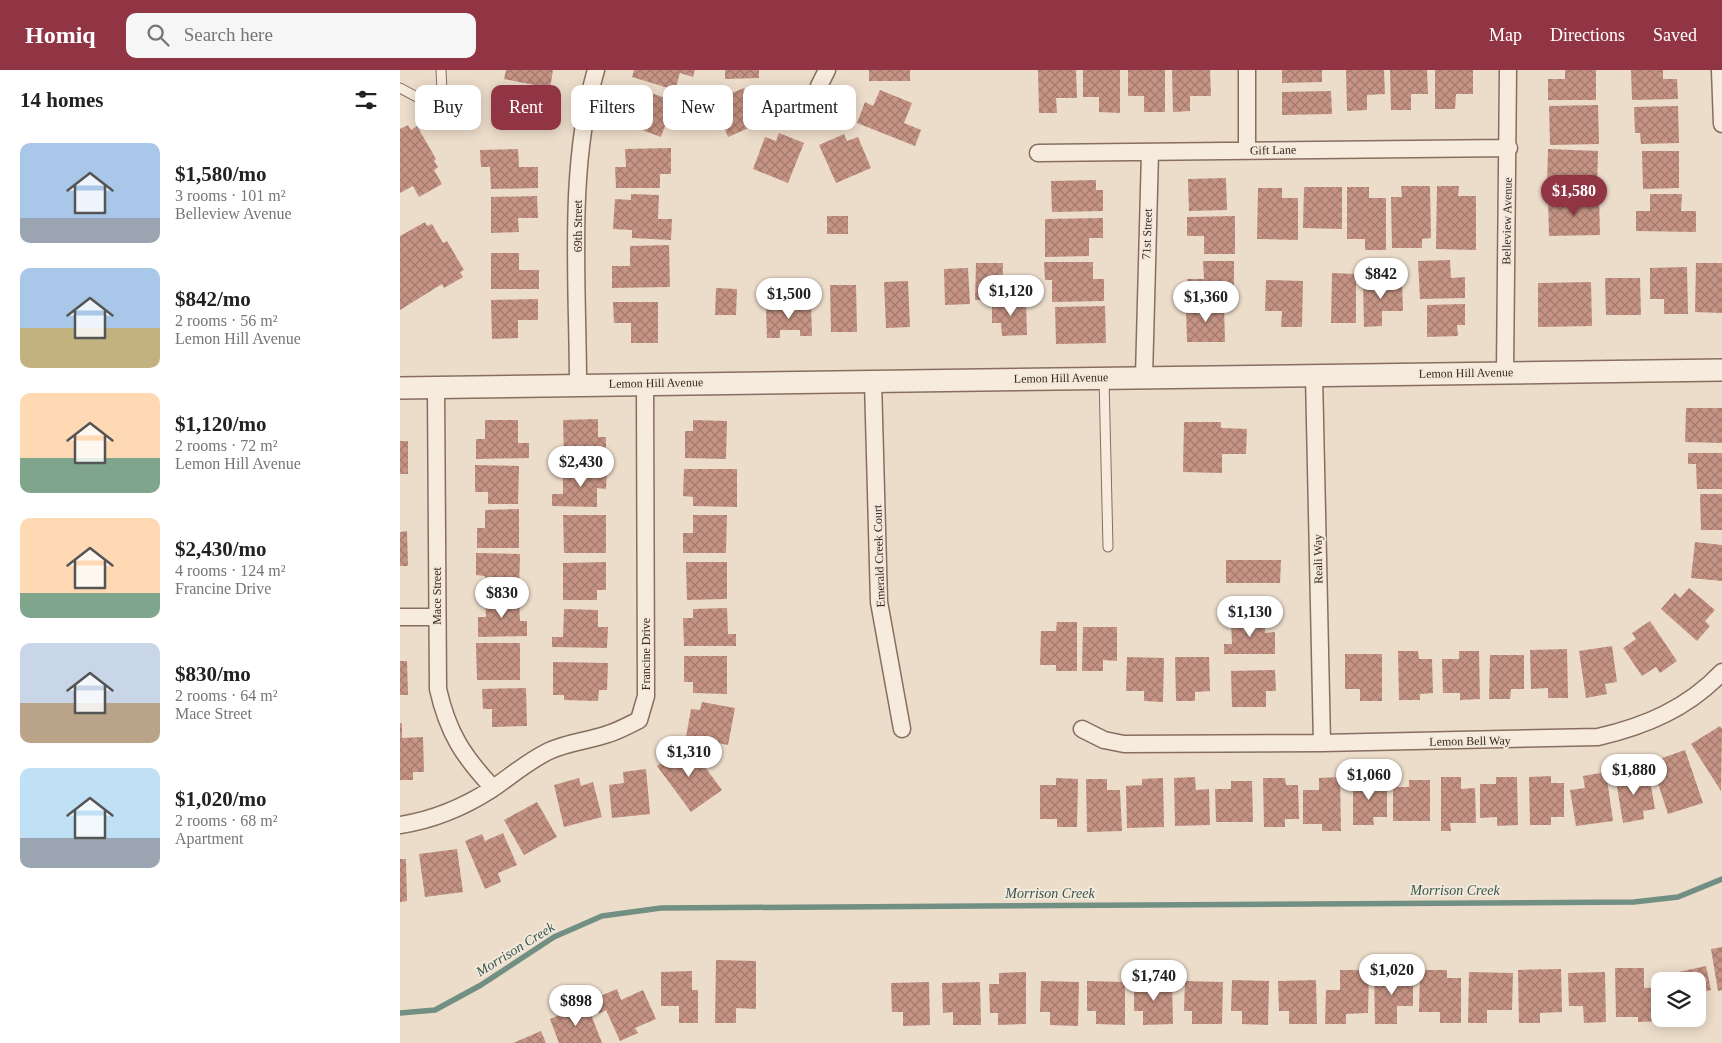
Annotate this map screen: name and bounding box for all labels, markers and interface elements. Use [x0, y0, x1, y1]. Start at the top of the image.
search box [126, 13, 476, 58]
icon: search [144, 21, 172, 49]
text: Homiq [25, 22, 96, 48]
text: Search here [184, 24, 273, 45]
text: Map [1489, 25, 1522, 45]
text: Directions [1550, 25, 1625, 45]
text: Saved [1653, 25, 1697, 45]
chip: Buy [415, 85, 481, 130]
chip: Rent [491, 85, 561, 130]
chip: Filters [571, 85, 653, 130]
chip: New [663, 85, 733, 130]
chip: Apartment [743, 85, 856, 130]
icon: filters [352, 86, 380, 114]
text: 14 homes [20, 88, 103, 112]
street label: Gift Lane [1250, 143, 1296, 157]
text: $1,580/mo [175, 162, 267, 186]
icon: home [60, 163, 120, 223]
pin: $1,580 [1533, 174, 1615, 217]
street label: Belleview Avenue [1499, 177, 1515, 265]
text: $1,580 [1552, 182, 1596, 199]
text: 3 rooms · 101 m² [175, 187, 286, 204]
street label: 69th Street [571, 199, 585, 252]
text: Belleview Avenue [175, 205, 292, 222]
street label: 71st Street [1139, 208, 1155, 260]
pin: $842 [1351, 258, 1411, 300]
text: $842 [1365, 265, 1397, 282]
pin: $1,120 [970, 274, 1052, 317]
pin: $1,500 [748, 278, 830, 320]
pin: $1,360 [1165, 280, 1247, 323]
text: $1,120 [989, 282, 1033, 299]
text: $1,500 [767, 285, 811, 302]
text: $842/mo [175, 287, 251, 311]
icon: home [60, 288, 120, 348]
text: $1,360 [1184, 288, 1228, 305]
text: 2 rooms · 56 m² [175, 312, 278, 329]
text: Lemon Hill Avenue [175, 330, 301, 347]
street label: Lemon Hill Avenue [1419, 365, 1513, 381]
street label: Lemon Hill Avenue [1014, 370, 1108, 386]
street label: Lemon Hill Avenue [609, 375, 703, 391]
text: $1,120/mo [175, 412, 267, 436]
icon: home [60, 413, 120, 473]
text: 2 rooms · 72 m² [175, 437, 278, 454]
pin: $2,430 [540, 446, 622, 488]
text: $2,430 [559, 453, 603, 470]
text: Lemon Hill Avenue [175, 455, 301, 472]
street label: Emerald Creek Court [870, 504, 888, 608]
street label: Reali Way [1311, 534, 1325, 584]
text: $2,430/mo [175, 537, 267, 561]
icon: home [60, 538, 120, 598]
text: 4 rooms · 124 m² [175, 562, 286, 579]
street label: Mace Street [430, 567, 444, 625]
pin: $830 [472, 576, 532, 619]
text: Francine Drive [175, 580, 271, 597]
text: $830 [486, 584, 518, 601]
pin: $1,130 [1209, 596, 1291, 638]
text: $1,130 [1228, 603, 1272, 620]
street label: Francine Drive [639, 618, 653, 690]
text: $830/mo [175, 662, 251, 686]
icon: home [60, 663, 120, 723]
text: 2 rooms · 64 m² [175, 687, 278, 704]
text: Mace Street [175, 705, 252, 722]
street label: Lemon Bell Way [1429, 733, 1511, 749]
pin: $1,310 [648, 736, 730, 778]
text: $1,310 [667, 743, 711, 760]
pin: $1,880 [1593, 754, 1675, 796]
pin: $1,060 [1328, 758, 1410, 801]
text: $1,880 [1612, 761, 1656, 778]
text: $1,060 [1347, 766, 1391, 783]
text: $1,020/mo [175, 787, 267, 811]
icon: home [60, 788, 120, 848]
text: 2 rooms · 68 m² [175, 812, 278, 829]
text: Apartment [175, 830, 243, 847]
water label: Morrison Creek [1409, 883, 1500, 898]
water label: Morrison Creek [1004, 886, 1095, 901]
water label: Morrison Creek [473, 919, 558, 980]
pin: $1,020 [1351, 954, 1433, 996]
pin: $1,740 [1113, 960, 1195, 1002]
text: $1,020 [1370, 961, 1414, 978]
text: $1,740 [1132, 967, 1176, 984]
map controls [1651, 972, 1706, 1027]
button: layers [1651, 972, 1706, 1027]
pin: $898 [546, 984, 606, 1027]
text: $898 [560, 992, 592, 1009]

